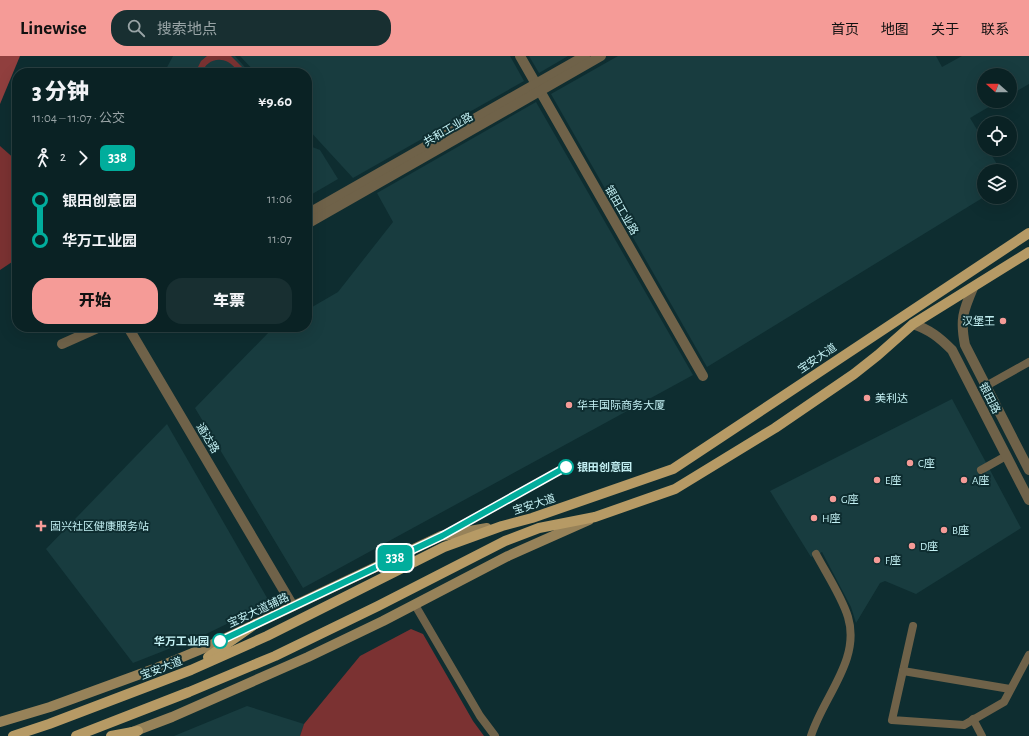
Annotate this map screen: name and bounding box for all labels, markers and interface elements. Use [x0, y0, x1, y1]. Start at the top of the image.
search box [111, 10, 391, 46]
icon: search [125, 17, 147, 39]
text: Linewise [20, 19, 87, 38]
text: 搜索地点 [157, 22, 217, 37]
text: 首页 [831, 23, 859, 37]
text: 地图 [881, 23, 909, 37]
text: 关于 [931, 23, 959, 37]
text: 联系 [981, 23, 1009, 37]
north arrow [977, 68, 1017, 108]
map controls [977, 68, 1017, 204]
text: 3 分钟 [32, 81, 89, 103]
text: ¥9.60 [258, 94, 292, 109]
street label: 共和工业路 [421, 110, 475, 148]
text: 11:04 – 11:07 · 公交 [32, 112, 125, 125]
button: locate [977, 116, 1017, 156]
icon: walk [32, 147, 54, 169]
icon: forward [72, 147, 94, 169]
text: 2 [60, 151, 66, 164]
text: 338 [108, 151, 127, 165]
button: layers [977, 164, 1017, 204]
street label: 银田工业路 [603, 183, 641, 237]
text: 11:06 [267, 193, 292, 206]
text: 银田创意园 [62, 194, 137, 209]
text: 11:07 [268, 233, 292, 246]
text: 华万工业园 [62, 234, 137, 249]
button: 开始 [32, 278, 158, 324]
button: 车票 [166, 278, 292, 324]
place label: 汉堡王 [962, 315, 995, 327]
marker: 汉堡王 [998, 316, 1008, 326]
street label: 宝安大道 [795, 341, 839, 375]
street label: 银田路 [977, 381, 1003, 415]
place label: 美利达 [875, 392, 908, 404]
marker: 美利达 [862, 393, 872, 403]
place label: 华丰国际商务大厦 [577, 399, 665, 411]
marker: 华丰国际商务大厦 [564, 400, 574, 410]
street label: 通达路 [194, 421, 222, 455]
place label: C座 [918, 457, 935, 469]
marker: C座 [905, 458, 915, 468]
marker: 银田创意园 [558, 459, 574, 475]
place label: 银田创意园 [577, 461, 632, 473]
place label: E座 [885, 474, 901, 486]
place label: A座 [972, 474, 989, 486]
marker: E座 [872, 475, 882, 485]
marker: A座 [959, 475, 969, 485]
street label: 宝安大道 [511, 491, 557, 517]
place label: G座 [841, 493, 859, 505]
marker: G座 [828, 494, 838, 504]
place label: H座 [822, 512, 841, 524]
marker: H座 [809, 513, 819, 523]
marker: 固兴社区健康服务站 [35, 520, 47, 532]
place label: 固兴社区健康服务站 [50, 520, 149, 532]
place label: B座 [952, 524, 969, 536]
marker: B座 [939, 525, 949, 535]
place label: D座 [920, 540, 938, 552]
marker: D座 [907, 541, 917, 551]
line badge: 338 [372, 545, 418, 571]
text: 338 [386, 551, 404, 565]
place label: F座 [885, 554, 901, 566]
marker: F座 [872, 555, 882, 565]
street label: 宝安大道辅路 [226, 591, 290, 629]
marker: 华万工业园 [212, 633, 228, 649]
place label: 华万工业园 [154, 635, 209, 647]
street label: 宝安大道 [138, 655, 184, 681]

